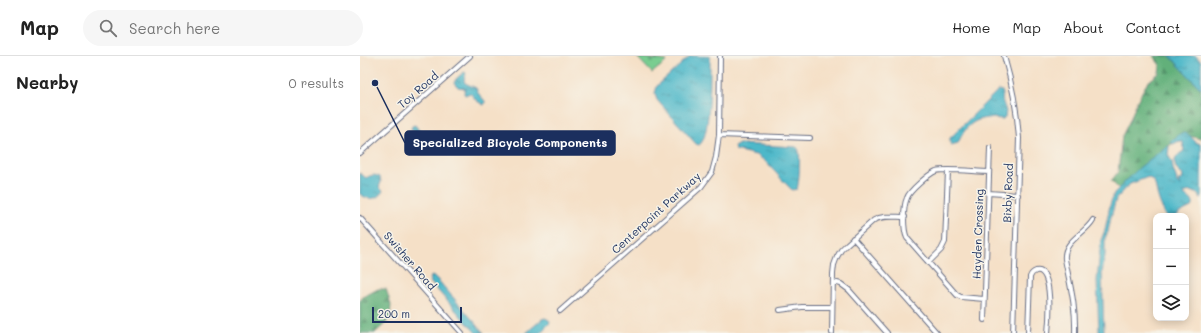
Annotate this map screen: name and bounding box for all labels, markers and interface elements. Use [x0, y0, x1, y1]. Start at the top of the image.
search box [83, 10, 363, 46]
text: Map [20, 15, 59, 40]
icon: search [97, 17, 119, 39]
text: Search here [129, 18, 220, 38]
text: Home [952, 18, 990, 37]
text: Map [1012, 18, 1041, 37]
text: About [1063, 18, 1104, 37]
text: Contact [1126, 18, 1181, 37]
street label: Toy Road [394, 68, 441, 111]
text: Nearby [16, 71, 78, 93]
text: 0 results [289, 74, 344, 91]
callout: Specialized Bicycle Components [405, 131, 615, 155]
text: Specialized Bicycle Components [413, 134, 607, 150]
street label: Bixby Road [999, 163, 1016, 223]
street label: Centerpoint Parkway [608, 168, 704, 257]
street label: Hayden Crossing [968, 189, 987, 279]
map controls [1153, 213, 1189, 321]
button: + [1153, 213, 1189, 249]
street label: Swisher Road [381, 228, 440, 293]
button: − [1153, 249, 1189, 285]
button: layers [1153, 285, 1189, 321]
scale bar [372, 305, 462, 324]
text: 200 m [378, 306, 410, 321]

